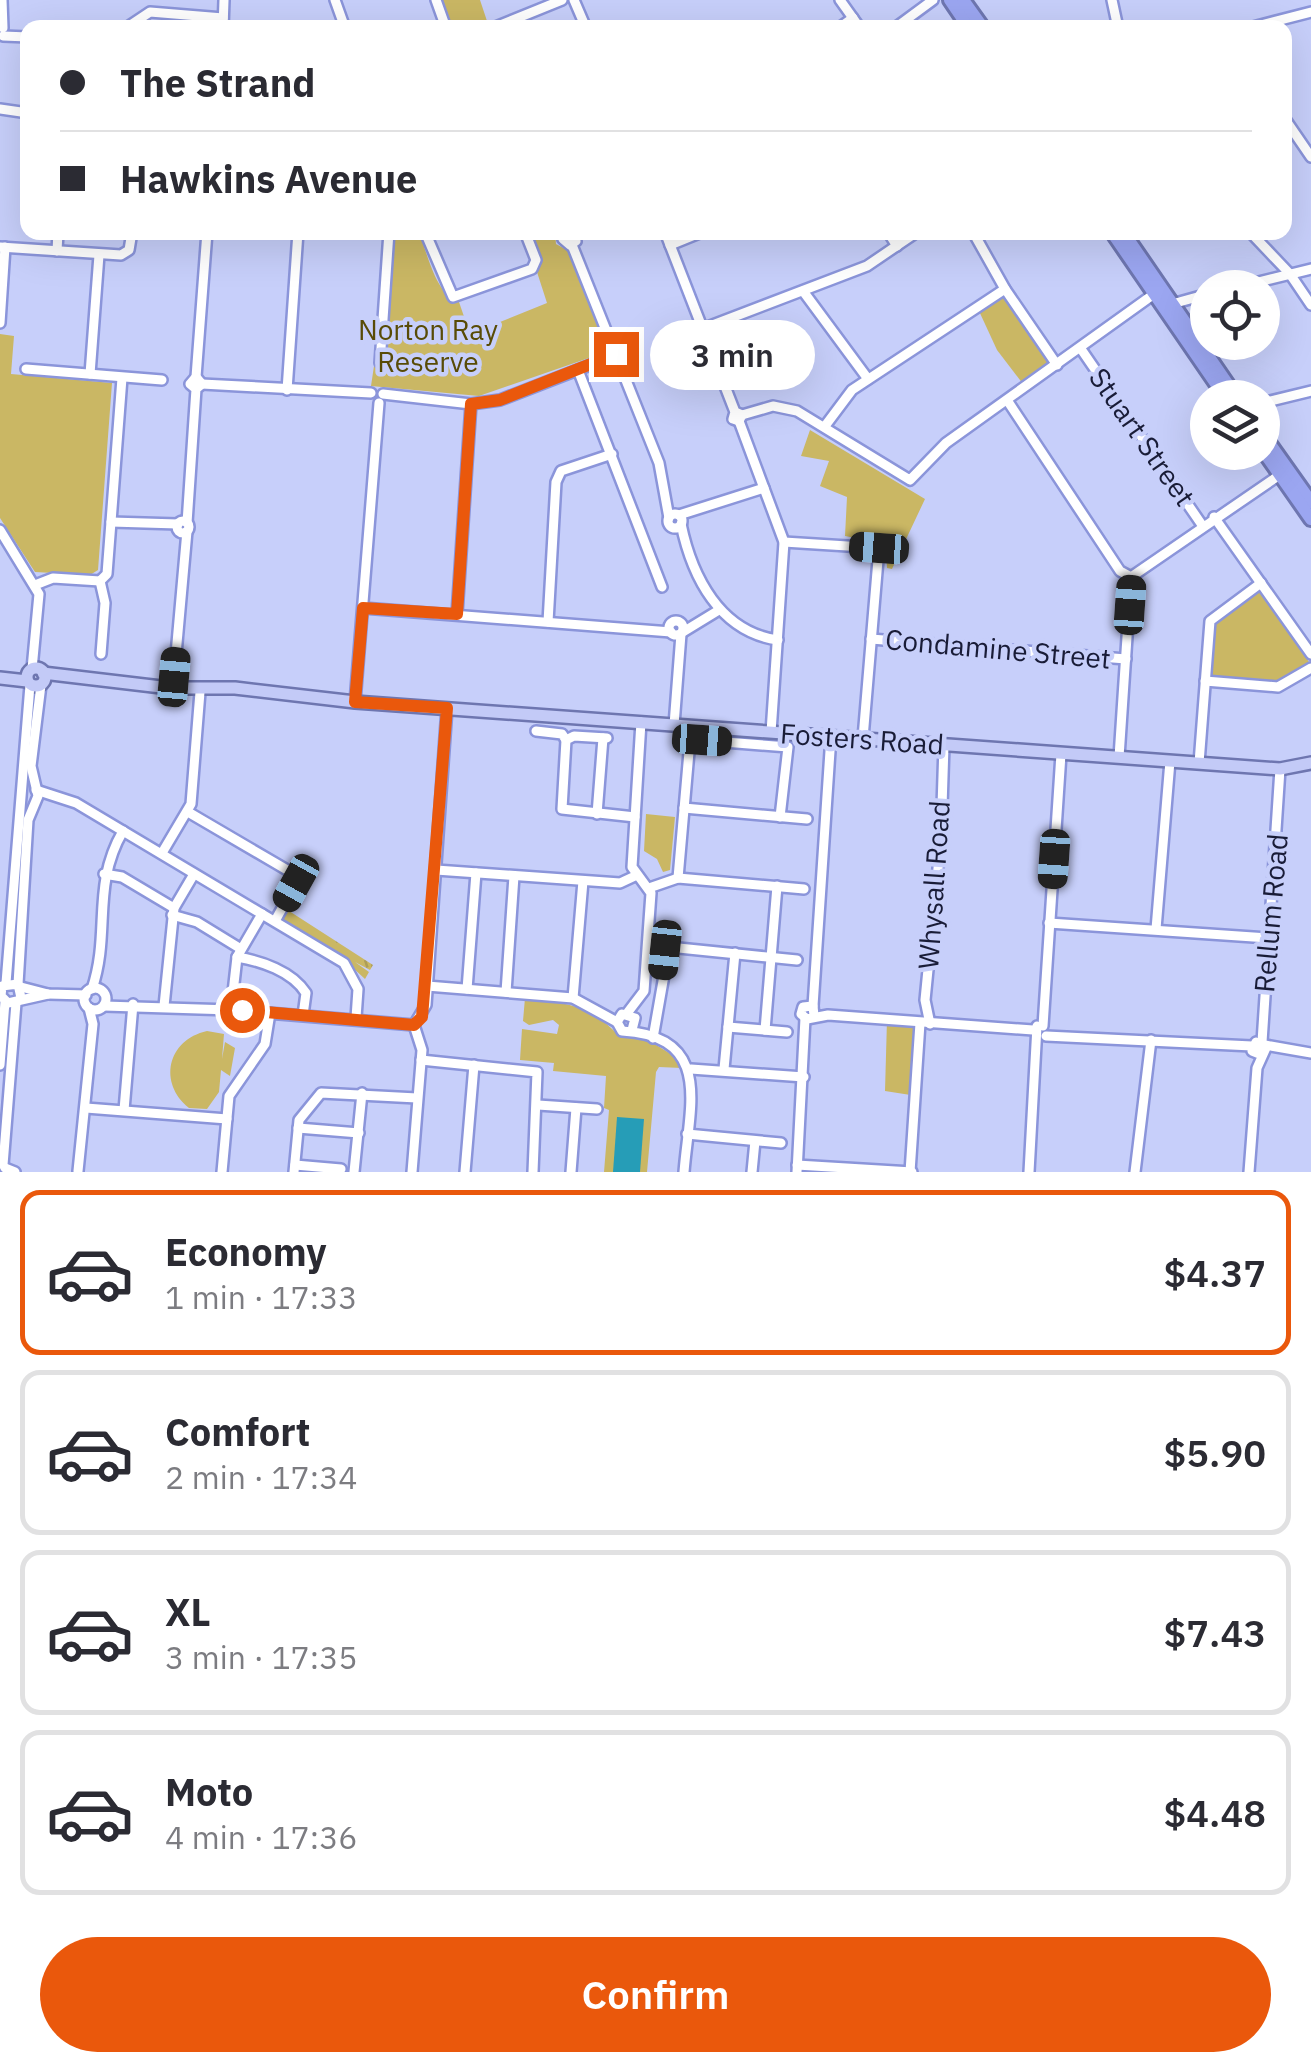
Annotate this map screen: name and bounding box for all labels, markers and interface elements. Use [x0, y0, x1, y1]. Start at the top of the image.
text: The Strand [120, 58, 315, 107]
text: Hawkins Avenue [120, 154, 417, 203]
map controls [1190, 270, 1280, 470]
button: locate [1190, 270, 1280, 360]
park label: Norton Ray Reserve [358, 311, 498, 380]
callout: 3 min [651, 319, 816, 389]
route end [594, 332, 639, 377]
text: 3 min [691, 334, 774, 376]
street label: Stuart Street [1081, 360, 1204, 513]
button: layers [1190, 380, 1280, 470]
car [848, 531, 910, 565]
car [1113, 574, 1147, 636]
street label: Condamine Street [884, 620, 1112, 677]
car [156, 646, 192, 708]
street label: Fosters Road [779, 714, 945, 763]
car [671, 723, 733, 757]
street label: Whysall Road [909, 799, 958, 971]
car [1037, 828, 1071, 890]
street label: Rellum Road [1245, 832, 1296, 994]
car [268, 849, 324, 917]
car [647, 919, 683, 981]
route start [220, 988, 265, 1033]
text: Economy [165, 1227, 327, 1276]
icon: car [45, 1228, 135, 1318]
text: $4.37 [1163, 1248, 1266, 1297]
text: 1 min · 17:33 [165, 1276, 358, 1318]
text: Comfort [165, 1407, 310, 1456]
icon: car [45, 1408, 135, 1498]
text: $5.90 [1163, 1428, 1266, 1477]
text: 2 min · 17:34 [165, 1456, 358, 1498]
text: XL [165, 1587, 211, 1636]
icon: car [45, 1588, 135, 1678]
text: $7.43 [1163, 1608, 1266, 1657]
text: 3 min · 17:35 [165, 1636, 358, 1678]
text: Moto [165, 1767, 253, 1816]
icon: car [45, 1768, 135, 1858]
text: $4.48 [1163, 1788, 1266, 1837]
text: 4 min · 17:36 [165, 1816, 358, 1858]
button: Confirm [40, 1937, 1271, 2052]

